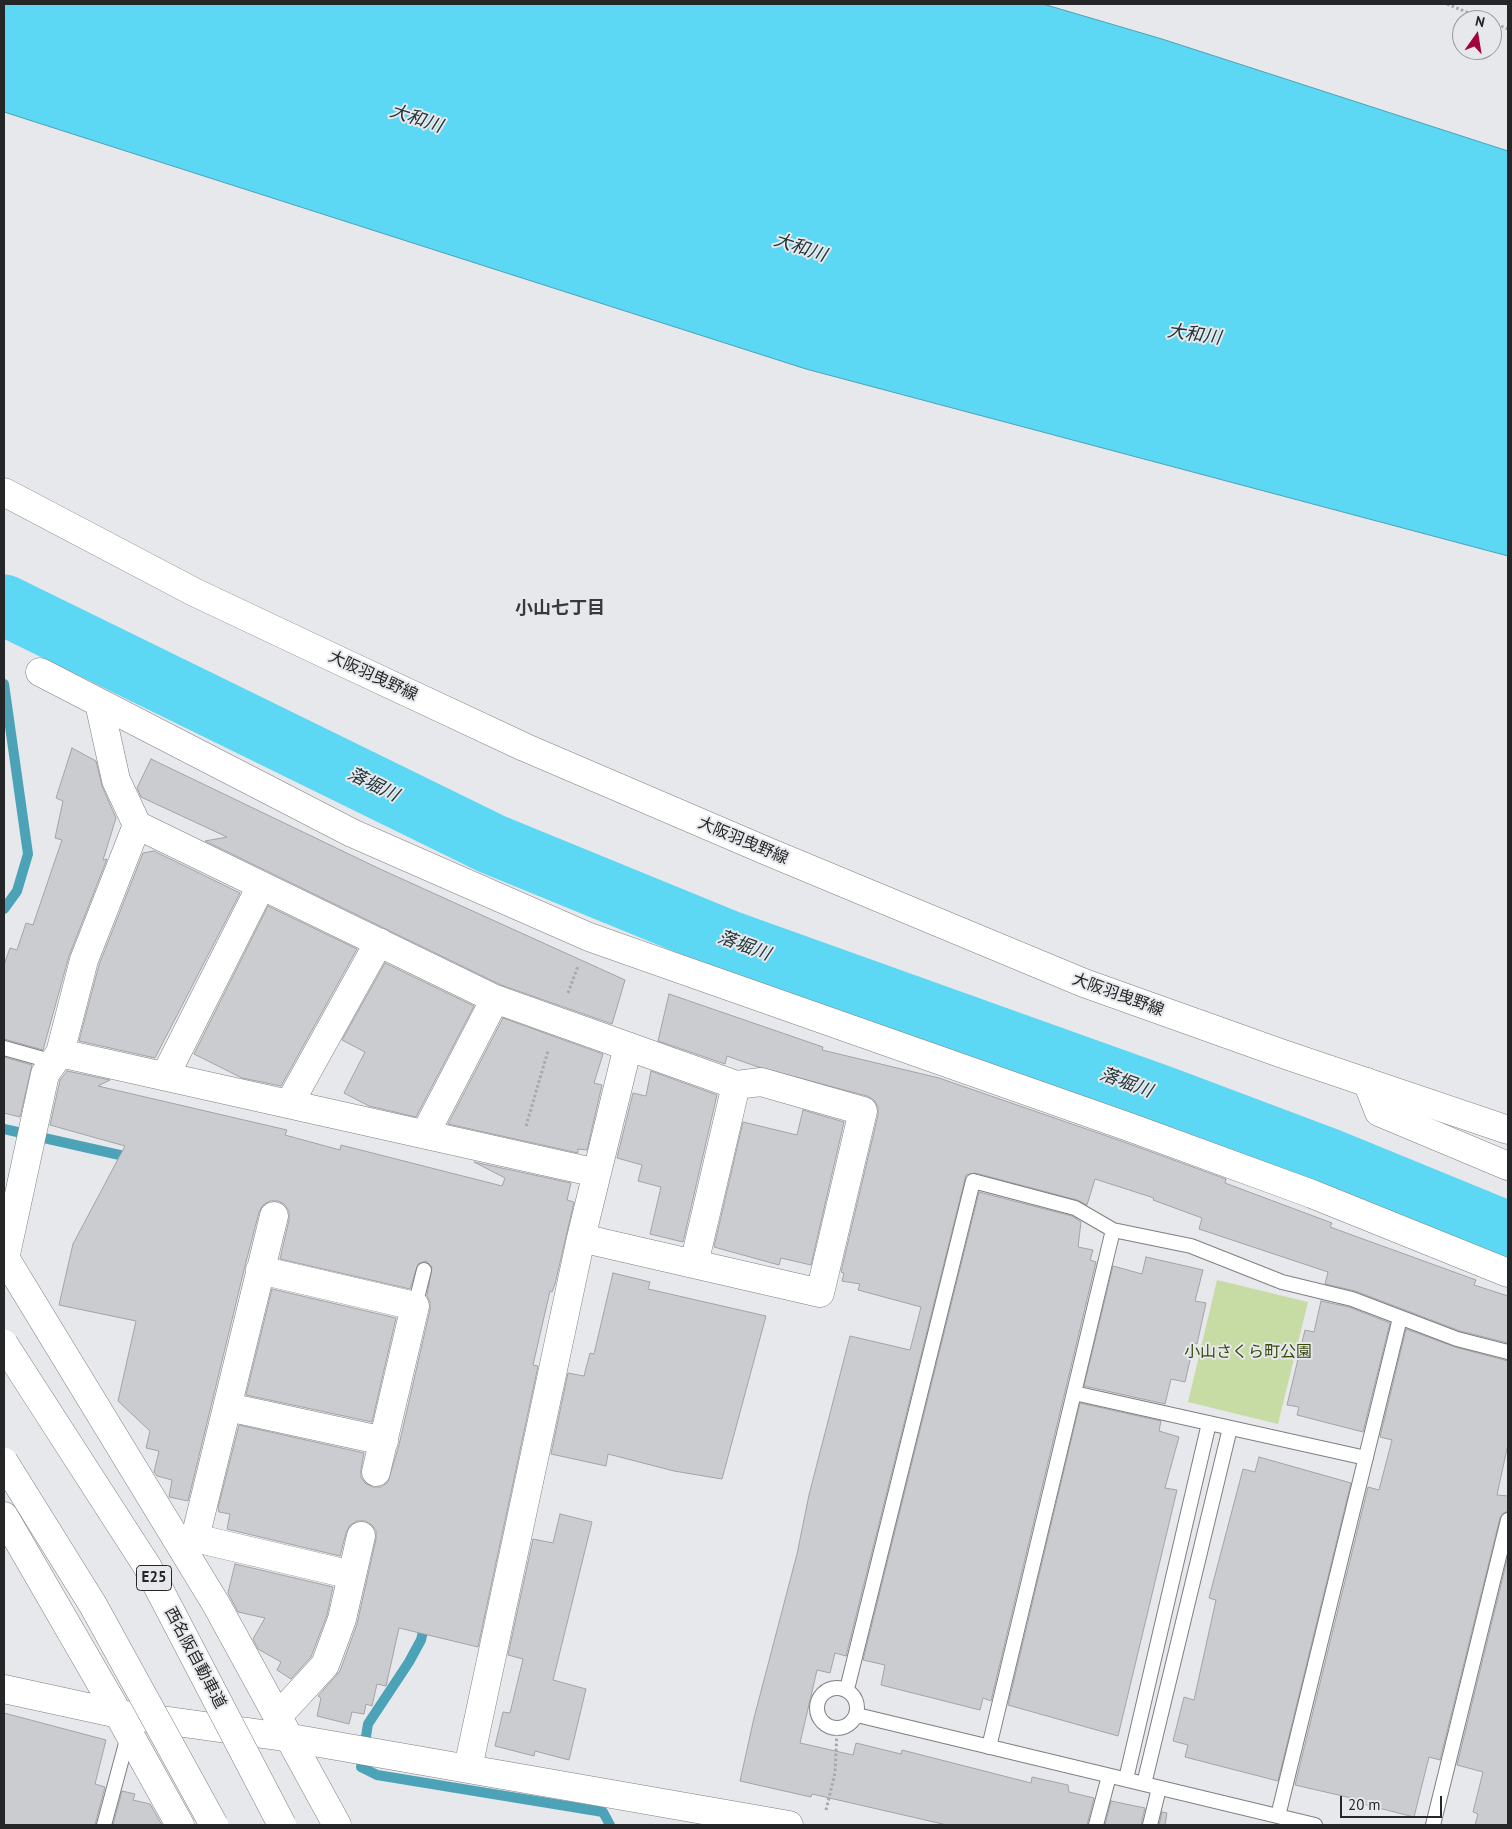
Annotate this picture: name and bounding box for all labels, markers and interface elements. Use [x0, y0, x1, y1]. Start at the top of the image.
north arrow [1452, 10, 1502, 60]
text: N [1474, 12, 1487, 31]
water label: 大和川 [387, 100, 445, 138]
water label: 大和川 [771, 229, 829, 267]
water label: 大和川 [1166, 321, 1222, 349]
district label: 小山七丁目 [515, 598, 605, 620]
street label: 大阪羽曳野線 [325, 647, 421, 705]
water label: 落堀川 [344, 763, 402, 807]
street label: 大阪羽曳野線 [695, 813, 791, 869]
water label: 落堀川 [715, 927, 773, 965]
street label: 大阪羽曳野線 [1070, 970, 1166, 1020]
water label: 落堀川 [1097, 1064, 1155, 1102]
park label: 小山さくら町公園 [1184, 1342, 1312, 1362]
road number: E25 [136, 1566, 172, 1590]
street label: 西名阪自動車道 [160, 1604, 230, 1712]
scale bar [1342, 1786, 1444, 1818]
text: 20 m [1348, 1795, 1381, 1814]

